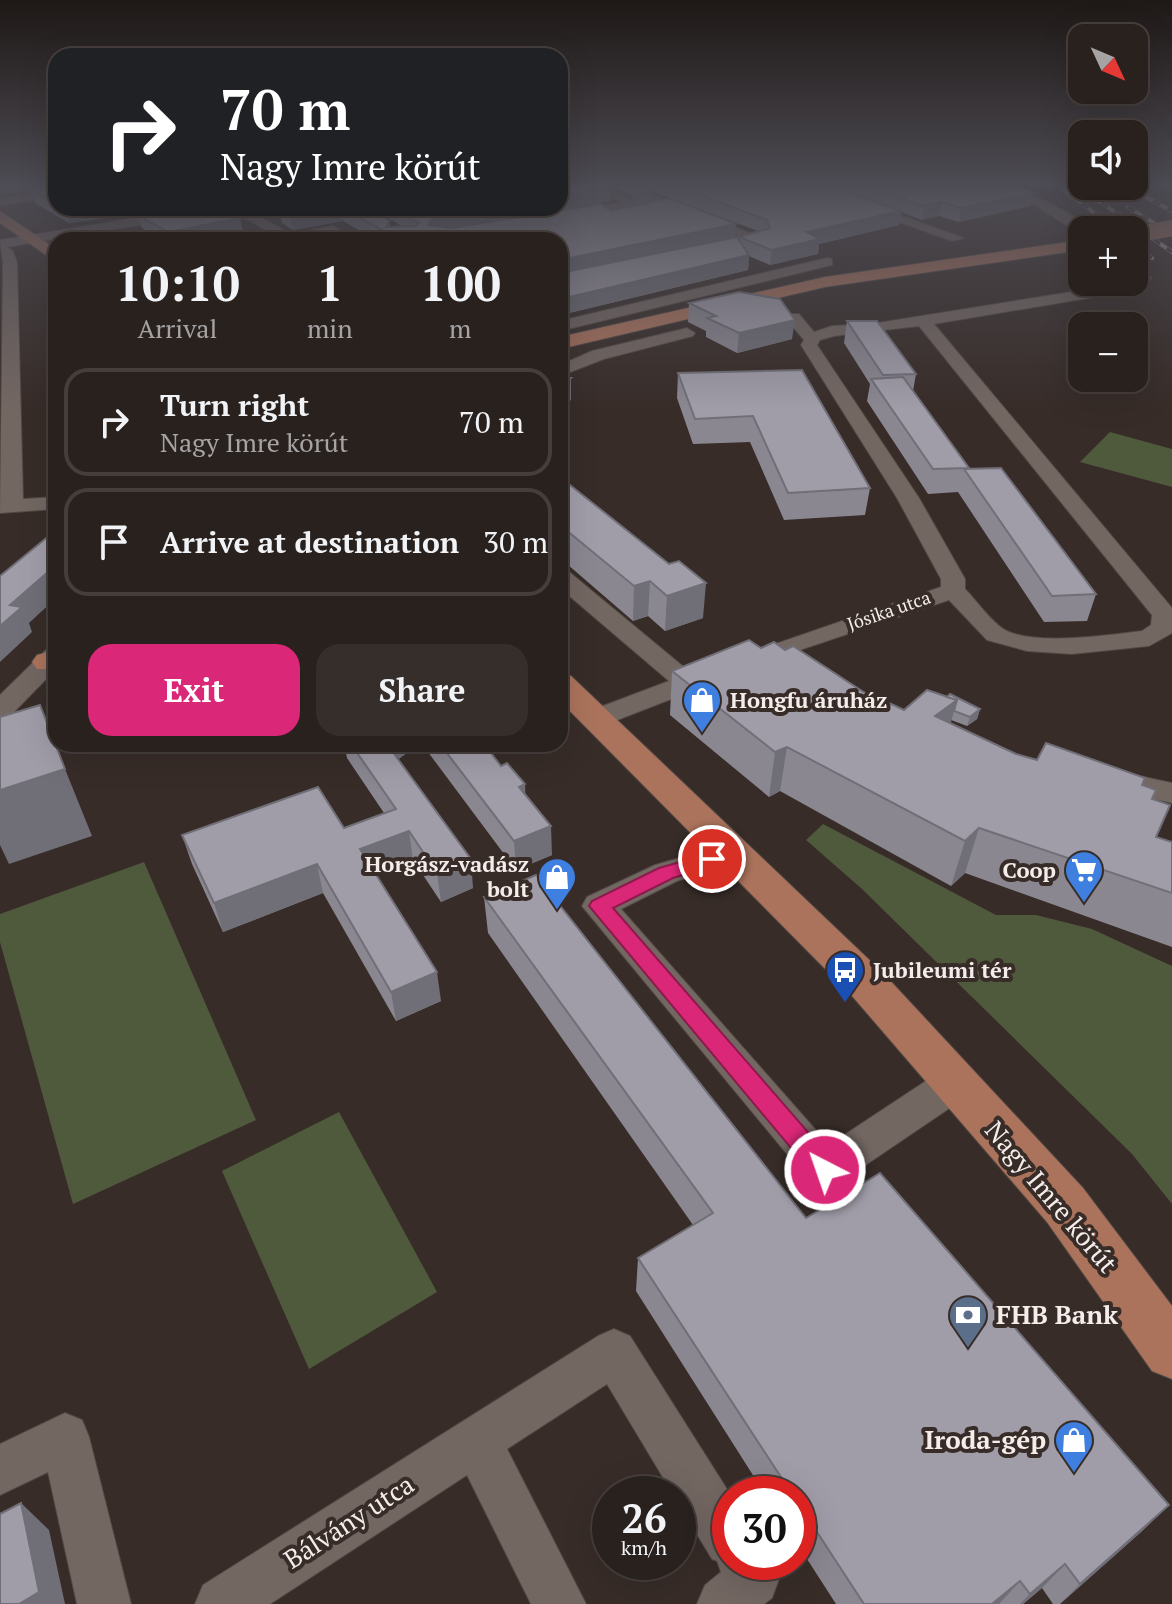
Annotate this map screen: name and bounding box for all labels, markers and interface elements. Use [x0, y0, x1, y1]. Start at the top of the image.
north arrow [1068, 24, 1148, 104]
map controls [1068, 24, 1148, 392]
text: 70 m [220, 72, 350, 146]
icon: right [88, 80, 192, 184]
button: sound [1068, 120, 1148, 200]
text: Nagy Imre körút [220, 143, 481, 190]
button: + [1068, 216, 1148, 296]
text: 10:10 [115, 251, 240, 315]
text: 1 [316, 251, 343, 315]
text: 100 [420, 251, 501, 315]
text: Arrival [138, 311, 217, 345]
text: min [307, 311, 353, 345]
text: m [449, 311, 472, 345]
button: − [1068, 312, 1148, 392]
text: Turn right [160, 385, 309, 425]
icon: right [92, 400, 136, 444]
text: 70 m [459, 402, 524, 442]
text: Nagy Imre körút [160, 425, 348, 459]
icon: arrive [92, 520, 136, 564]
text: Arrive at destination [160, 522, 459, 562]
text: 30 m [483, 522, 548, 562]
street label: Jósika utca [844, 585, 933, 635]
button: Exit [88, 644, 300, 736]
button: Share [316, 644, 528, 736]
shop icon: Hongfu áruház [681, 679, 723, 734]
place label: Hongfu áruház [730, 685, 887, 714]
pin [678, 825, 746, 893]
icon: arrive [690, 837, 734, 881]
place label: Horgász-vadász bolt [364, 849, 529, 903]
supermarket icon: Coop [1063, 849, 1105, 904]
place label: Coop [1003, 855, 1056, 884]
shop icon: Horgász-vadász bolt [536, 856, 578, 911]
bus stop icon: Jubileumi tér [824, 949, 866, 1004]
place label: Jubileumi tér [873, 955, 1012, 984]
street label: Nagy Imre körút [978, 1113, 1126, 1280]
position arrow [783, 1128, 867, 1212]
bank icon: FHB Bank [947, 1294, 989, 1349]
place label: FHB Bank [996, 1297, 1119, 1331]
shop icon: Iroda-gép [1053, 1419, 1095, 1474]
place label: Iroda-gép [924, 1422, 1046, 1456]
street label: Bálvány utca [277, 1467, 420, 1576]
speed limit sign: 30 [712, 1476, 816, 1580]
text: 26 [621, 1491, 667, 1544]
text: km/h [621, 1534, 667, 1561]

